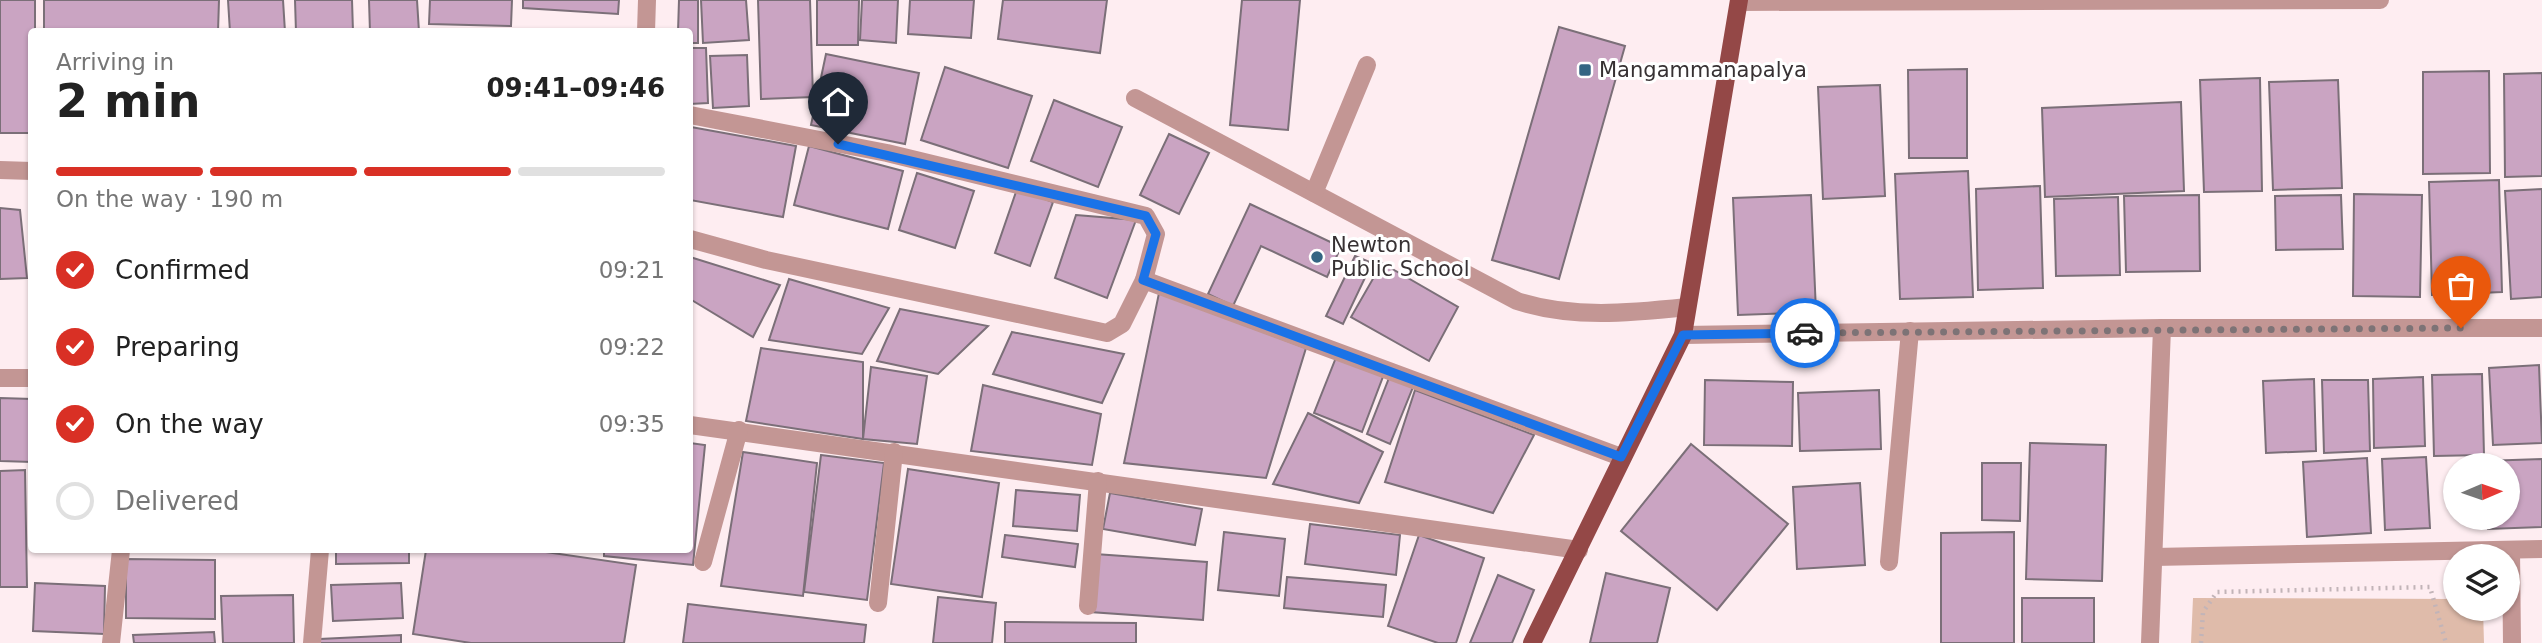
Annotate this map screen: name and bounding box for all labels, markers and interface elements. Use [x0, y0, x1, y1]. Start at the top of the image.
text: Arriving in [56, 49, 174, 75]
place label: Mangammanapalya [1599, 58, 1807, 82]
marker: Mangammanapalya [1577, 62, 1593, 78]
pin [808, 72, 868, 144]
text: 09:41–09:46 [486, 73, 665, 103]
text: 2 min [56, 74, 200, 128]
icon: home [819, 83, 857, 121]
text: On the way · 190 m [56, 186, 283, 212]
place label: Newton Public School [1331, 233, 1470, 281]
marker: Newton Public School [1309, 249, 1325, 265]
icon: check [56, 251, 94, 289]
text: Confirmed [115, 255, 250, 285]
pin [2431, 256, 2491, 328]
text: 09:21 [599, 257, 665, 283]
icon: bag [2442, 267, 2480, 305]
courier [1770, 298, 1840, 368]
icon: car [1786, 314, 1824, 352]
icon: check [56, 328, 94, 366]
text: Preparing [115, 332, 240, 362]
text: 09:22 [599, 334, 665, 360]
icon: check [56, 405, 94, 443]
text: On the way [115, 409, 264, 439]
text: 09:35 [599, 411, 665, 437]
north arrow [2443, 453, 2520, 530]
map controls [2443, 453, 2520, 621]
text: Delivered [115, 486, 239, 516]
button: layers [2443, 544, 2520, 621]

